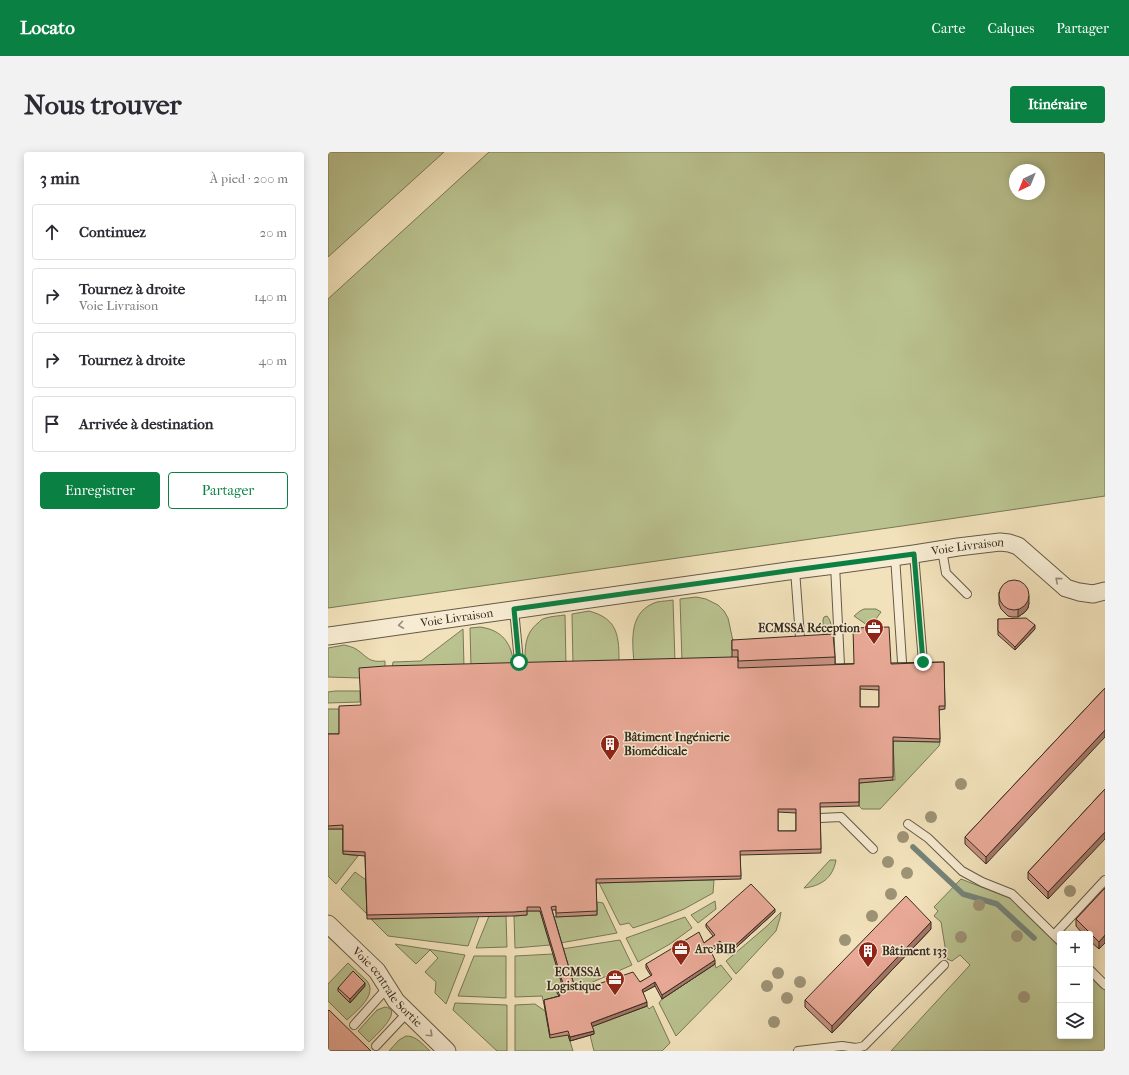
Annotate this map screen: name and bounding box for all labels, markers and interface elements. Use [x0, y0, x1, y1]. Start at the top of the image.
text: Locato [20, 17, 75, 39]
text: Carte [932, 20, 965, 37]
text: Calques [987, 20, 1034, 37]
text: Partager [1056, 20, 1109, 37]
button: Itinéraire [1010, 86, 1105, 123]
text: Nous trouver [24, 88, 181, 121]
north arrow [1009, 164, 1045, 200]
text: 3 min [40, 168, 80, 188]
text: À pied · 200 m [210, 171, 288, 186]
icon: ahead [41, 221, 63, 243]
text: Continuez [79, 223, 146, 241]
text: 20 m [260, 225, 287, 240]
text: Tournez à droite [79, 280, 185, 298]
icon: right [41, 285, 63, 307]
text: 140 m [254, 289, 287, 304]
text: Voie Livraison [79, 298, 158, 313]
icon: right [41, 349, 63, 371]
text: Tournez à droite [79, 351, 185, 369]
text: 40 m [259, 353, 287, 368]
icon: arrive [41, 413, 63, 435]
text: Arrivée à destination [79, 415, 214, 433]
button: Enregistrer [40, 472, 160, 509]
button: Partager [168, 472, 288, 509]
street label: Voie Livraison [929, 535, 1005, 558]
one-way arrow [1055, 578, 1062, 585]
street label: Voie Livraison [418, 606, 494, 630]
office icon: ECMSSA Réception [863, 617, 885, 645]
one-way arrow [398, 620, 404, 629]
place label: ECMSSA Réception [758, 621, 861, 636]
route start [510, 653, 528, 671]
route end [914, 653, 932, 671]
place label: Bâtiment Ingénierie Biomédicale [624, 730, 730, 758]
building icon: Bâtiment Ingénierie Biomédicale [599, 733, 621, 761]
map controls [1057, 931, 1093, 1039]
button: + [1057, 931, 1093, 967]
office icon: Arc BIB [670, 938, 692, 966]
building icon: Bâtiment 133 [857, 940, 879, 968]
place label: Arc BIB [694, 942, 736, 956]
street label: Voie centrale Sortie [349, 944, 425, 1030]
place label: Bâtiment 133 [882, 944, 947, 959]
place label: ECMSSA Logistique [547, 965, 602, 994]
button: − [1057, 967, 1093, 1003]
office icon: ECMSSA Logistique [604, 968, 626, 996]
button: layers [1057, 1003, 1093, 1039]
one-way arrow [425, 1029, 433, 1037]

